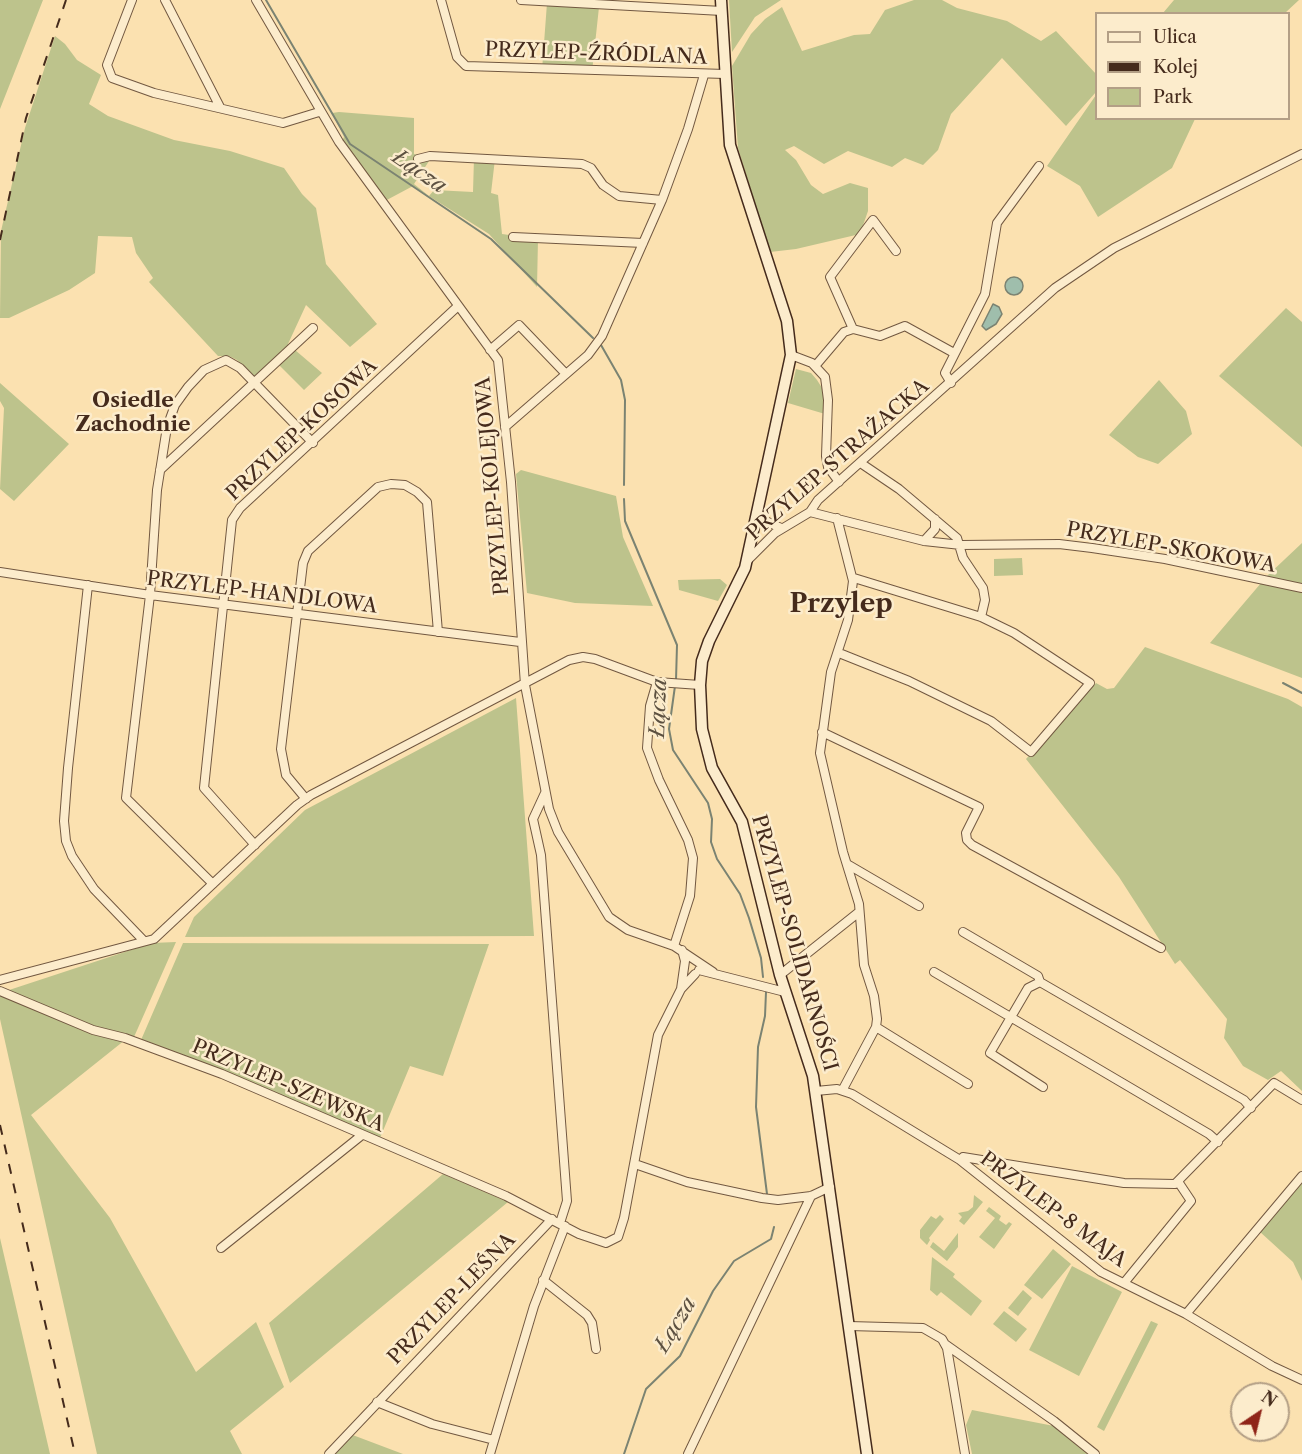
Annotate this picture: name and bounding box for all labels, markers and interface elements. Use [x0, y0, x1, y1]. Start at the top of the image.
legend [1095, 12, 1290, 120]
text: Ulica [1153, 26, 1197, 48]
street label: PRZYLEP-ŹRÓDLANA [484, 38, 708, 70]
text: Kolej [1153, 56, 1198, 78]
text: Park [1153, 86, 1192, 108]
water label: Łącza [387, 145, 451, 199]
street label: PRZYLEP-KOSOWA [222, 354, 382, 506]
street label: PRZYLEP-STRAŻACKA [742, 374, 934, 546]
street label: PRZYLEP-KOLEJOWA [471, 376, 515, 596]
district label: Osiedle Zachodnie [75, 388, 191, 438]
street label: PRZYLEP-SKOKOWA [1065, 518, 1277, 578]
street label: PRZYLEP-HANDLOWA [145, 567, 379, 619]
district label: Przylep [789, 588, 893, 620]
water label: Łącza [645, 678, 673, 738]
street label: PRZYLEP-SOLIDARNOŚCI [746, 812, 842, 1074]
street label: PRZYLEP-SZEWSKA [188, 1035, 388, 1137]
street label: PRZYLEP-8 MAJA [975, 1147, 1131, 1273]
street label: PRZYLEP-LEŚNA [383, 1228, 521, 1370]
water label: Łącza [650, 1293, 702, 1357]
north arrow [1230, 1382, 1290, 1442]
text: N [1258, 1387, 1281, 1411]

